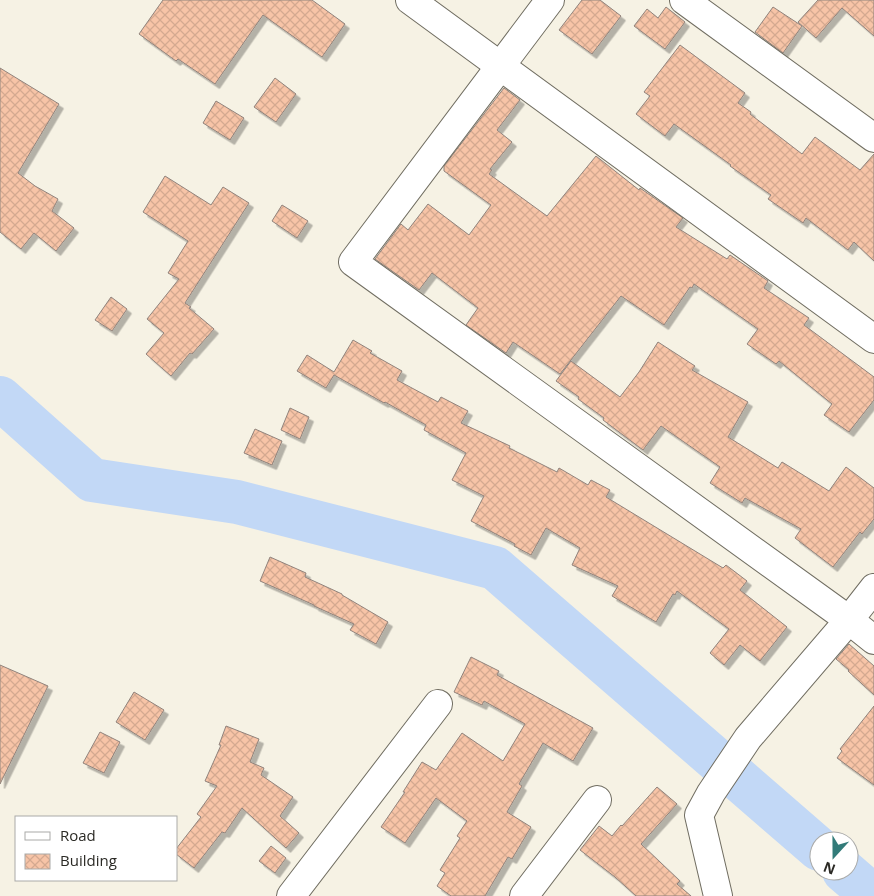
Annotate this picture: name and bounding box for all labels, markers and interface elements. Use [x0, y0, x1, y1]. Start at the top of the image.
legend [15, 816, 178, 881]
text: Road [60, 825, 96, 845]
north arrow [809, 831, 859, 881]
text: Building [60, 850, 117, 870]
text: N [820, 858, 838, 880]

